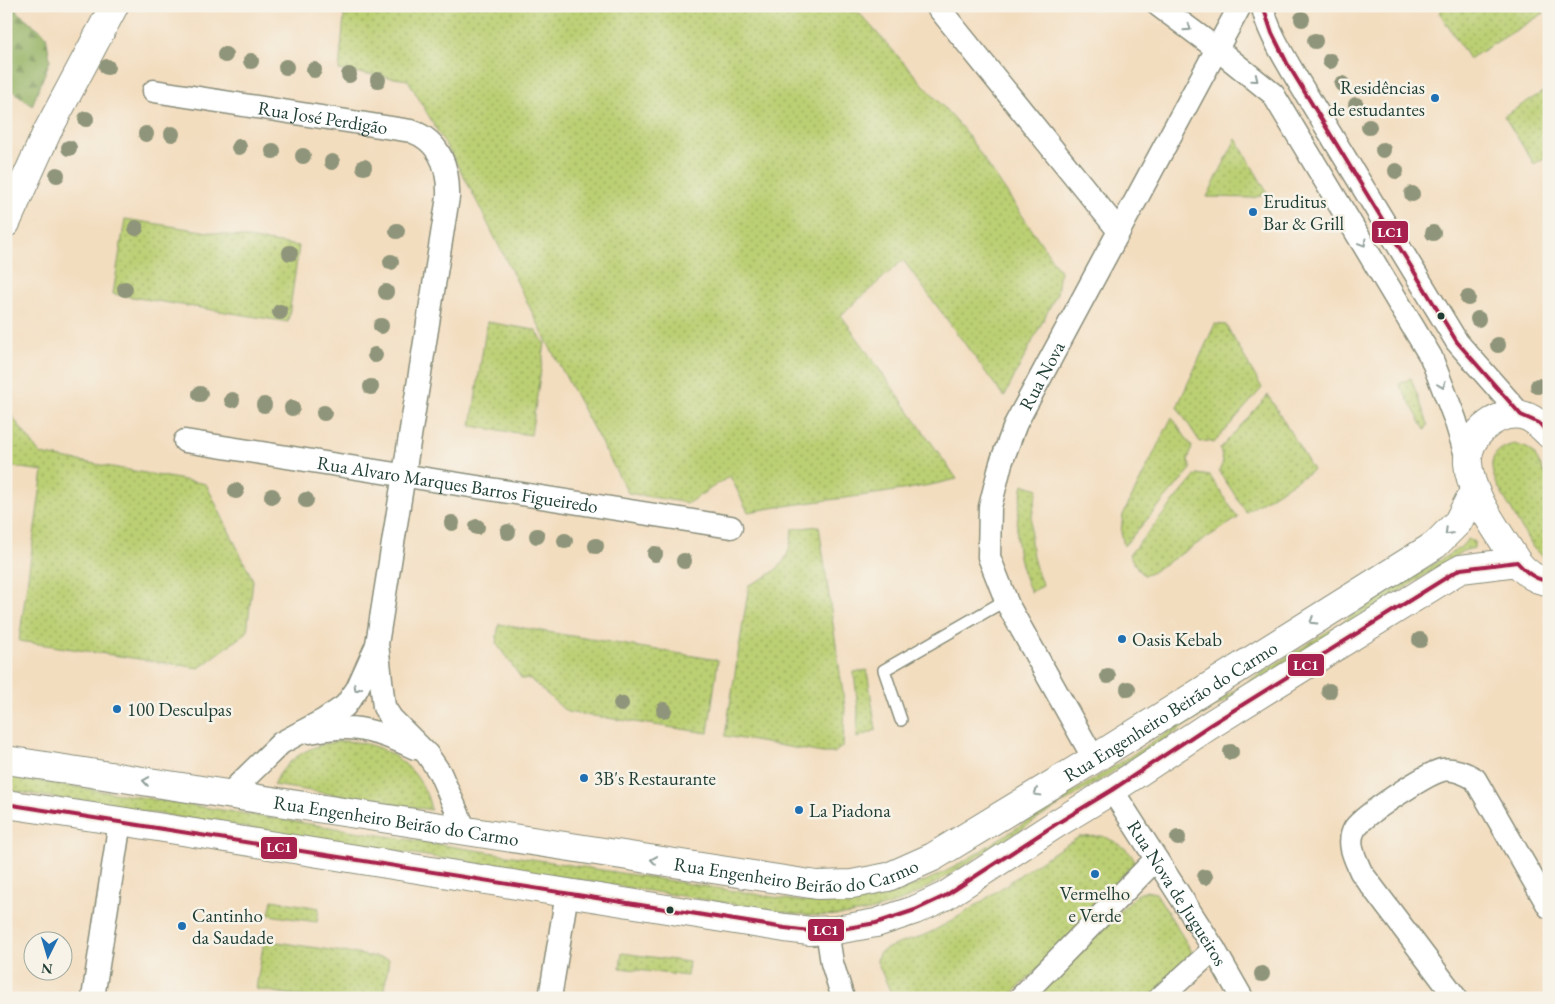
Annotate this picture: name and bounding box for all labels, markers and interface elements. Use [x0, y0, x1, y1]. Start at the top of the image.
one-way arrow [1182, 22, 1191, 31]
one-way arrow [1249, 74, 1258, 82]
place label: Residências de estudantes [1328, 75, 1425, 122]
marker: Residências de estudantes [1429, 92, 1441, 104]
street label: Rua José Perdigão [256, 95, 390, 140]
place label: Eruditus Bar & Grill [1263, 189, 1344, 236]
marker: Eruditus Bar & Grill [1247, 206, 1259, 218]
line badge: LC1 [1371, 220, 1409, 244]
text: LC1 [1377, 223, 1403, 241]
one-way arrow [1356, 238, 1366, 247]
unlabelled marker [1436, 311, 1446, 321]
street label: Rua Nova [1013, 336, 1070, 414]
one-way arrow [1435, 380, 1446, 389]
street label: Rua Alvaro Marques Barros Figueiredo [315, 449, 600, 518]
one-way arrow [1445, 526, 1454, 535]
one-way arrow [1309, 615, 1318, 625]
place label: Oasis Kebab [1132, 627, 1222, 652]
marker: Oasis Kebab [1116, 633, 1128, 645]
street label: Rua Engenheiro Beirão do Carmo [1059, 635, 1282, 787]
line badge: LC1 [1287, 653, 1325, 677]
text: LC1 [1293, 656, 1319, 674]
one-way arrow [353, 683, 363, 692]
place label: 100 Desculpas [127, 697, 232, 722]
marker: 100 Desculpas [111, 703, 123, 715]
place label: 3B's Restaurante [594, 766, 716, 791]
marker: 3B's Restaurante [578, 772, 590, 784]
one-way arrow [141, 777, 150, 787]
one-way arrow [1034, 787, 1043, 797]
street label: Rua Engenheiro Beirão do Carmo [272, 789, 521, 851]
place label: La Piadona [809, 798, 891, 823]
marker: La Piadona [793, 804, 805, 816]
street label: Rua Nova de Jugueiros [1122, 815, 1233, 970]
line badge: LC1 [260, 836, 298, 860]
text: LC1 [266, 838, 292, 856]
street label: Rua Engenheiro Beirão do Carmo [671, 850, 919, 872]
text: Rua Engenheiro Beirão do Carmo [672, 851, 922, 898]
one-way arrow [650, 855, 658, 866]
marker: Vermelho e Verde [1089, 868, 1101, 880]
place label: Vermelho e Verde [1060, 881, 1130, 928]
place label: Cantinho da Saudade [192, 903, 274, 950]
unlabelled marker [665, 905, 675, 915]
line badge: LC1 [807, 918, 845, 942]
marker: Cantinho da Saudade [176, 920, 188, 932]
text: LC1 [813, 921, 839, 939]
north arrow [22, 932, 72, 982]
text: N [40, 959, 53, 978]

